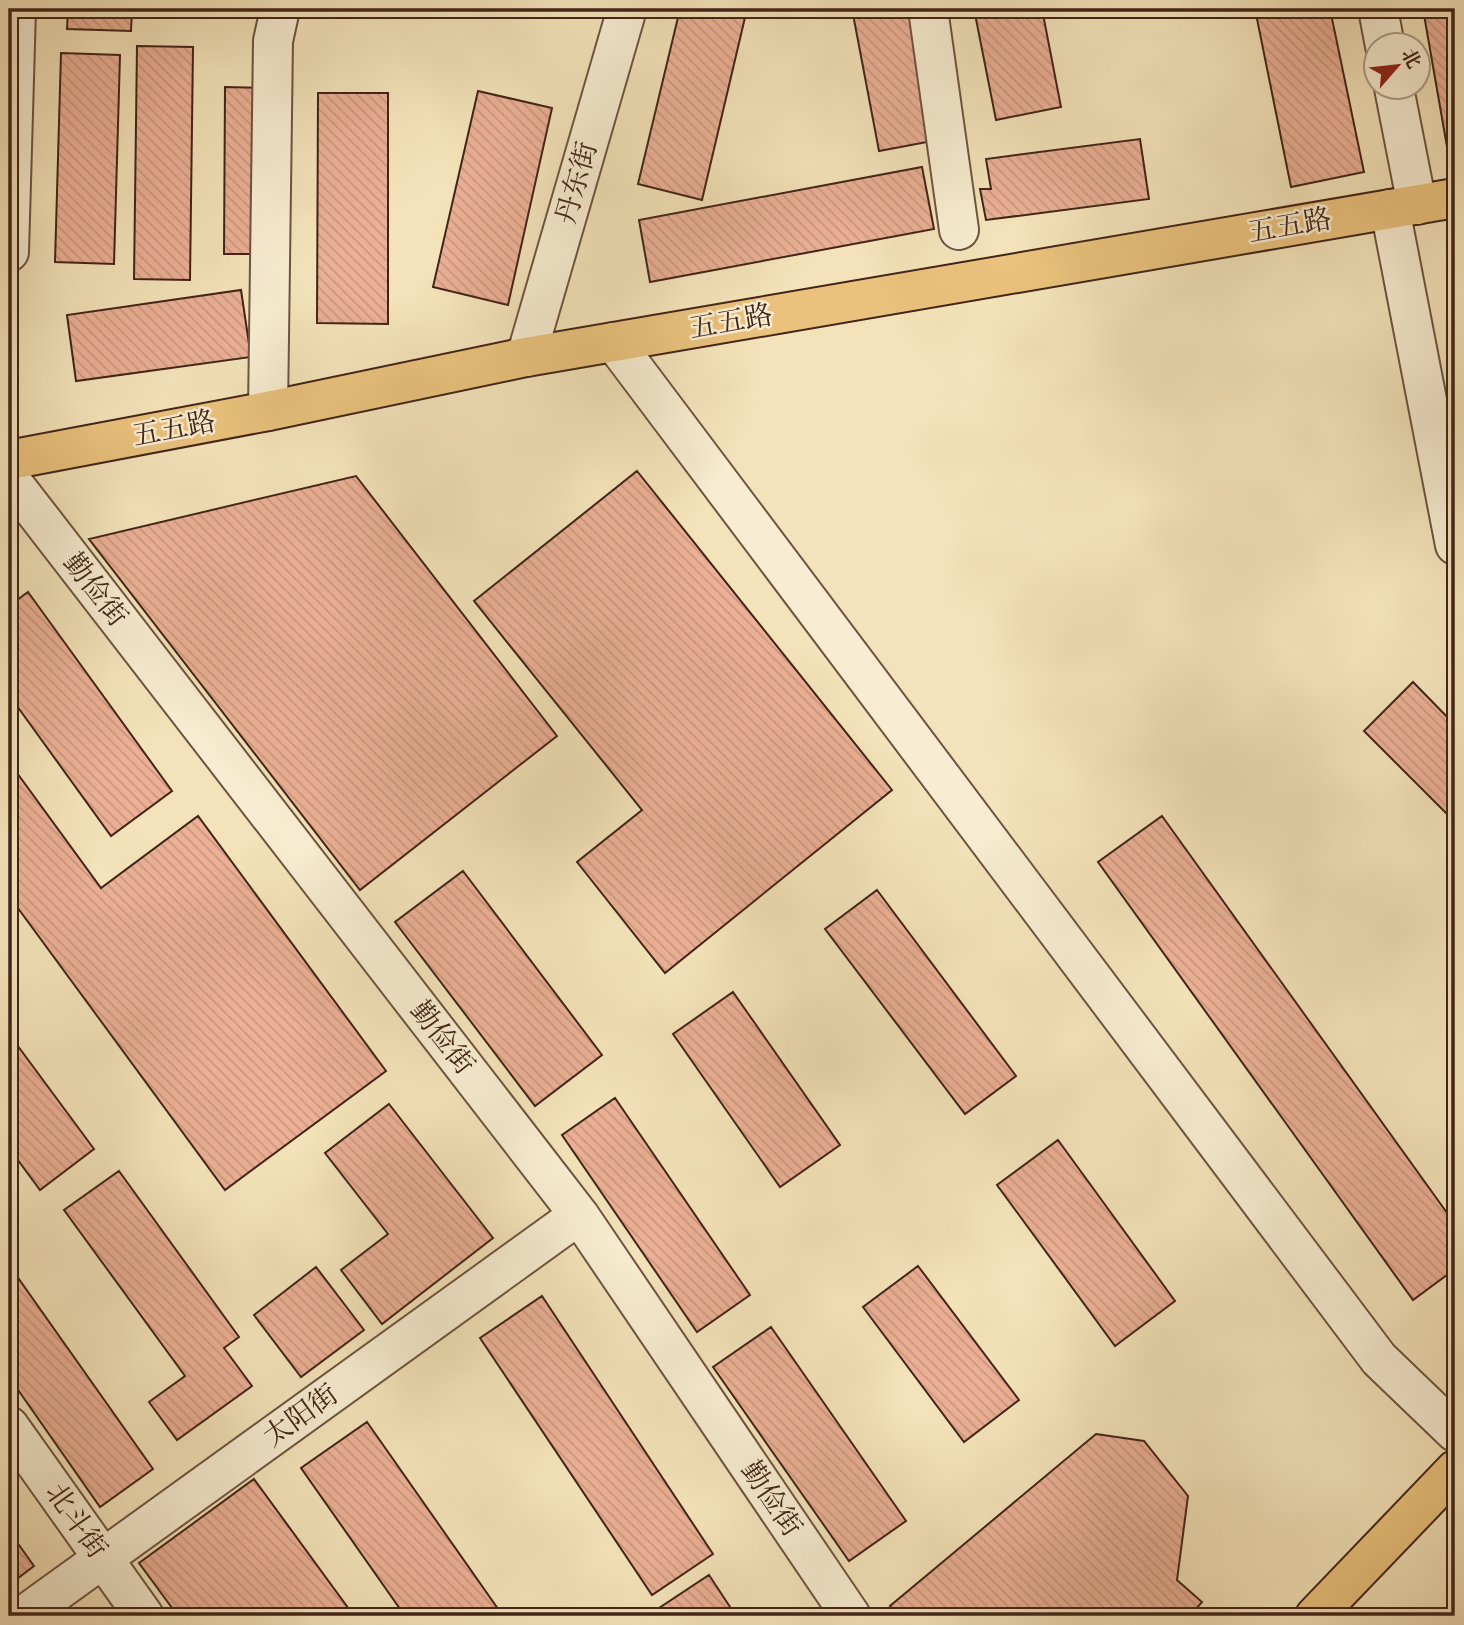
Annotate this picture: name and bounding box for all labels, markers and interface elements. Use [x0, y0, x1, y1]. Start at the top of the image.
north arrow [1362, 32, 1432, 102]
text: 北 [1396, 44, 1426, 73]
street label: 丹东街 [549, 138, 605, 228]
street label: 五五路 [1246, 201, 1334, 251]
street label: 五五路 [687, 297, 775, 347]
street label: 五五路 [129, 404, 219, 454]
street label: 勤俭街 [55, 546, 135, 634]
street label: 勤俭街 [402, 994, 482, 1082]
street label: 太阳街 [257, 1377, 345, 1455]
street label: 勤俭街 [733, 1454, 809, 1544]
street label: 北斗街 [38, 1477, 114, 1565]

